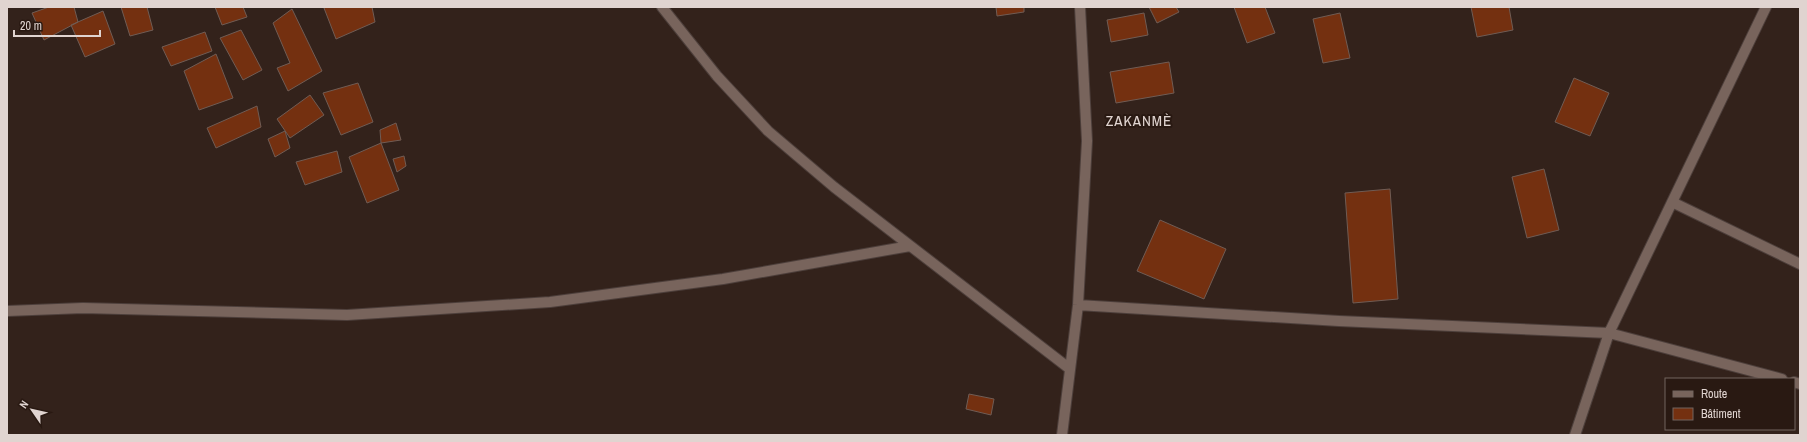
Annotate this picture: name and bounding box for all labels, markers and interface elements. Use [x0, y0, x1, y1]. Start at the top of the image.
scale bar [14, 12, 100, 38]
text: 20 m [20, 18, 42, 34]
district label: ZAKANMÈ [1106, 110, 1172, 131]
legend [1665, 378, 1795, 430]
text: Route [1701, 386, 1727, 402]
north arrow [12, 390, 52, 430]
text: N [16, 398, 31, 411]
text: Bâtiment [1701, 406, 1741, 422]

